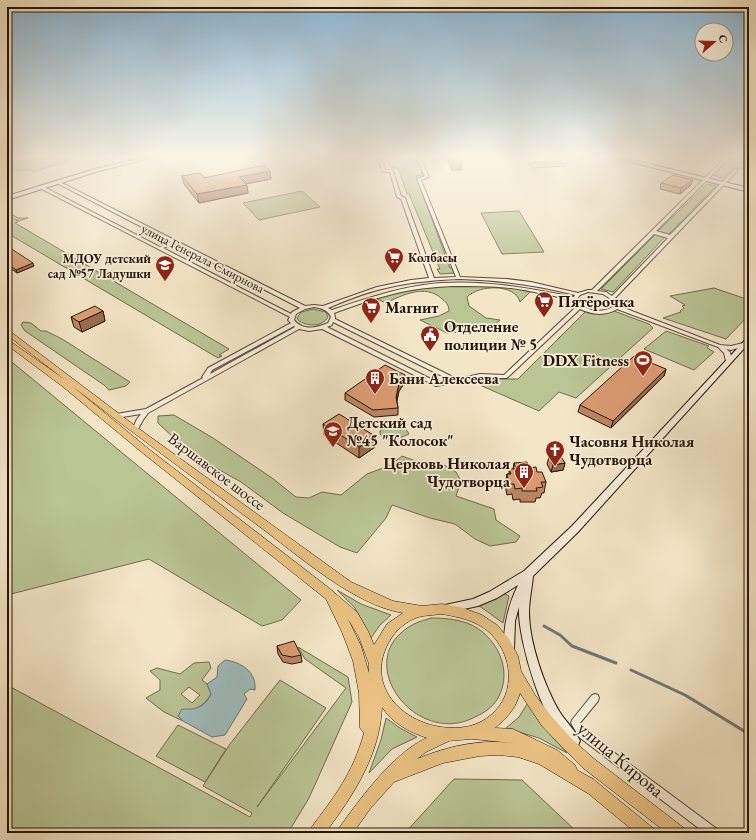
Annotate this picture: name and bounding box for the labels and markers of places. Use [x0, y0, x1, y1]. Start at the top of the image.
supermarket icon: Колбасы [383, 246, 405, 274]
place label: Колбасы [408, 249, 458, 266]
place label: МДОУ детский сад №57 Ладушки [48, 250, 151, 282]
school or university icon: МДОУ детский сад №57 Ладушки [154, 254, 176, 282]
supermarket icon: Пятёрочка [533, 290, 555, 318]
place label: Пятёрочка [558, 291, 636, 312]
supermarket icon: Магнит [360, 296, 382, 324]
place label: Магнит [385, 297, 439, 318]
place label: Отделение полиции № 5 [444, 316, 537, 355]
public building icon: Отделение полиции № 5 [419, 324, 441, 352]
sports icon: DDX Fitness [632, 349, 654, 377]
place label: DDX Fitness [543, 350, 629, 371]
building icon: Бани Алексеева [364, 367, 386, 395]
place label: Бани Алексеева [389, 368, 500, 389]
place label: Детский сад №45 "Колосок" [347, 412, 454, 451]
school or university icon: Детский сад №45 "Колосок" [322, 420, 344, 448]
place label: Часовня Николая Чудотворца [569, 431, 695, 470]
church icon: Часовня Николая Чудотворца [544, 439, 566, 467]
place label: Церковь Николая Чудотворца [384, 453, 511, 492]
building icon: Церковь Николая Чудотворца [513, 461, 535, 489]

